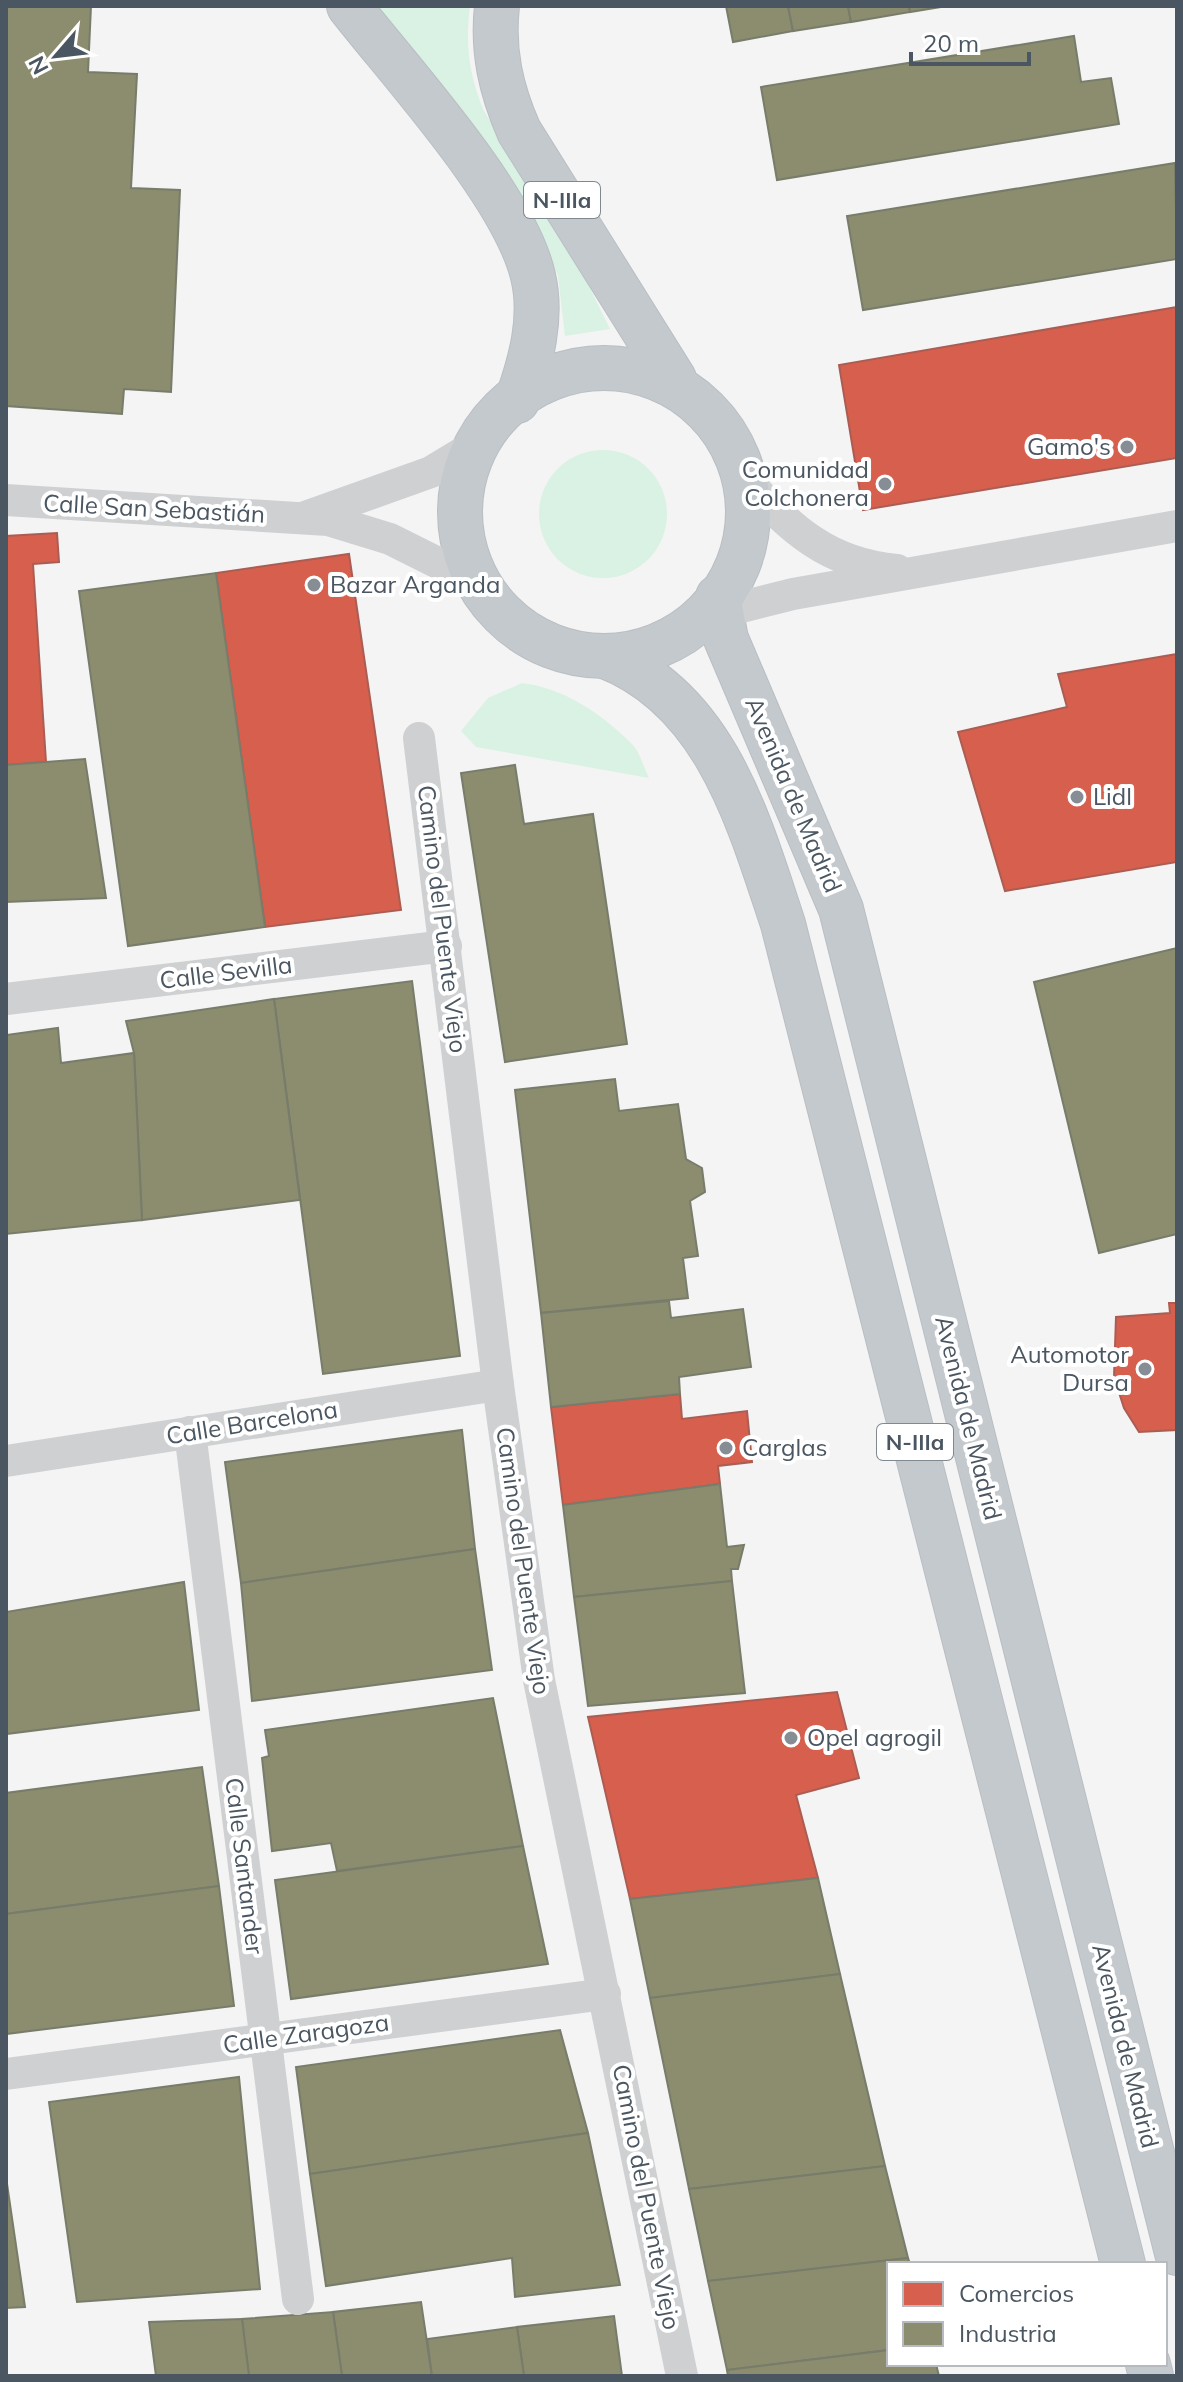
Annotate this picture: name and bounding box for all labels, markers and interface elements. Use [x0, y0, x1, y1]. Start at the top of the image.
north arrow [16, 16, 96, 96]
scale bar [911, 16, 1029, 66]
text: 20 m [923, 28, 979, 58]
text: N [22, 51, 55, 79]
road number: N-IIIa [524, 182, 600, 218]
place label: Gamo's [1027, 431, 1111, 461]
marker: Gamo's [1118, 438, 1136, 456]
place label: Comunidad Colchonera [742, 454, 869, 512]
marker: Comunidad Colchonera [876, 475, 894, 493]
street label: Calle San Sebastián [42, 487, 266, 529]
place label: Bazar Arganda [330, 569, 500, 599]
marker: Bazar Arganda [305, 576, 323, 594]
street label: Avenida de Madrid [739, 692, 849, 897]
place label: Lidl [1093, 781, 1132, 811]
street label: Camino del Puente Viejo [412, 783, 474, 1055]
marker: Lidl [1068, 788, 1086, 806]
street label: Calle Sevilla [158, 949, 294, 995]
street label: Avenida de Madrid [929, 1313, 1009, 1523]
place label: Automotor Dursa [1010, 1339, 1129, 1397]
marker: Automotor Dursa [1136, 1360, 1154, 1378]
street label: Calle Barcelona [164, 1394, 340, 1450]
road number: N-IIIa [877, 1424, 953, 1460]
street label: Camino del Puente Viejo [490, 1425, 558, 1696]
place label: Carglas [742, 1432, 827, 1462]
marker: Carglas [717, 1439, 735, 1457]
place label: Opel agrogil [807, 1722, 942, 1752]
marker: Opel agrogil [782, 1729, 800, 1747]
street label: Calle Santander [219, 1776, 271, 1956]
street label: Avenida de Madrid [1086, 1941, 1166, 2151]
street label: Calle Zaragoza [221, 2007, 391, 2060]
street label: Camino del Puente Viejo [607, 2062, 687, 2332]
legend [887, 2262, 1167, 2366]
text: Comercios [959, 2278, 1074, 2308]
text: Industria [959, 2318, 1057, 2348]

